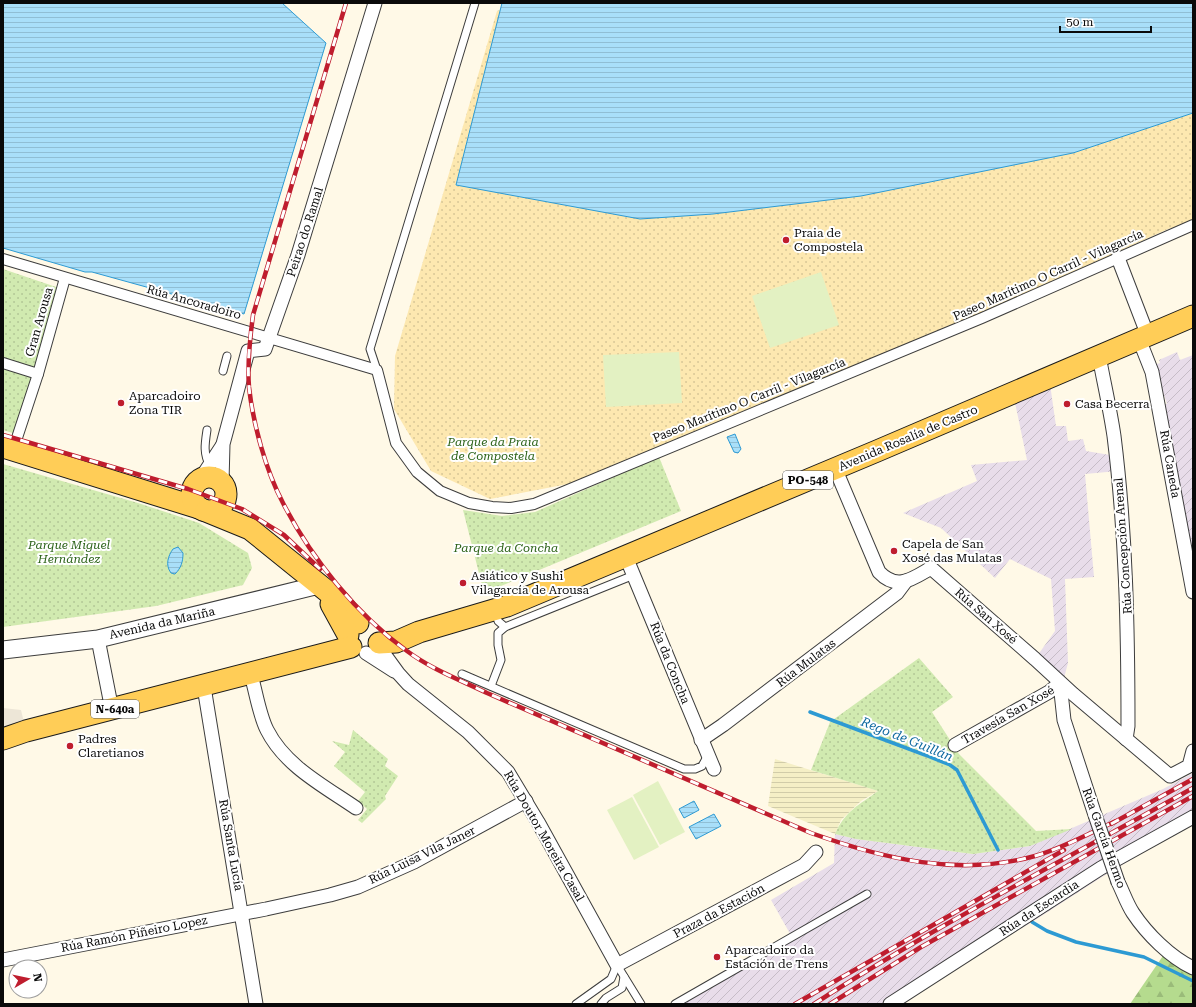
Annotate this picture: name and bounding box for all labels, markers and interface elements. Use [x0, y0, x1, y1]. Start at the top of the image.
scale bar [1060, 8, 1151, 34]
text: 50 m [1066, 15, 1093, 29]
street label: Peirao do Ramal [284, 185, 326, 279]
place label: Praia de Compostela [794, 226, 863, 254]
street label: Paseo Marítimo O Carril - Vilagarcía [951, 226, 1146, 323]
marker: Praia de Compostela [781, 235, 791, 245]
street label: Rúa Ancoradoiro [145, 282, 243, 322]
street label: Gran Arousa [22, 285, 56, 358]
street label: Paseo Marítimo O Carril - Vilagarcía [651, 355, 848, 445]
place label: Aparcadoiro Zona TIR [129, 389, 201, 417]
place label: Casa Becerra [1075, 397, 1150, 411]
marker: Aparcadoiro Zona TIR [116, 398, 126, 408]
marker: Casa Becerra [1062, 399, 1072, 409]
street label: Avenida Rosalía de Castro [836, 402, 980, 474]
street label: Rúa Caneda [1157, 429, 1183, 500]
park label: Parque da Praia de Compostela [446, 435, 539, 463]
road number: PO-548 [783, 471, 833, 489]
street label: Rúa Concepción Arenal [1111, 477, 1135, 615]
place label: Capela de San Xosé das Mulatas [902, 537, 1002, 565]
park label: Parque Miguel Hernández [27, 538, 110, 566]
park label: Parque da Concha [453, 541, 558, 555]
marker: Capela de San Xosé das Mulatas [889, 546, 899, 556]
place label: Asiático y Sushi Vilagarcía de Arousa [471, 569, 589, 597]
marker: Asiático y Sushi Vilagarcía de Arousa [458, 578, 468, 588]
street label: Rúa San Xosé [952, 585, 1020, 647]
street label: Avenida da Mariña [108, 604, 217, 642]
street label: Rúa da Concha [647, 620, 693, 706]
street label: Rúa Mulatas [774, 636, 839, 690]
street label: Travesía San Xosé [959, 683, 1057, 747]
road number: N-640a [91, 700, 139, 718]
water label: Rego de Guillán [858, 713, 955, 764]
place label: Padres Claretianos [78, 732, 144, 760]
marker: Padres Claretianos [65, 741, 75, 751]
street label: Rúa Doutor Moreira Casal [501, 768, 587, 904]
street label: Rúa García Hermo [1079, 786, 1129, 890]
street label: Rúa Santa Lucía [216, 798, 246, 892]
street label: Rúa Luisa Vila Janer [366, 823, 478, 887]
street label: Rúa da Escardia [997, 877, 1082, 939]
street label: Praza da Estación [671, 881, 767, 941]
street label: Rúa Ramón Piñeiro Lopez [60, 913, 209, 955]
place label: Aparcadoiro da Estación de Trens [725, 943, 828, 971]
marker: Aparcadoiro da Estación de Trens [712, 952, 722, 962]
north arrow [8, 959, 48, 999]
text: N [30, 972, 45, 983]

